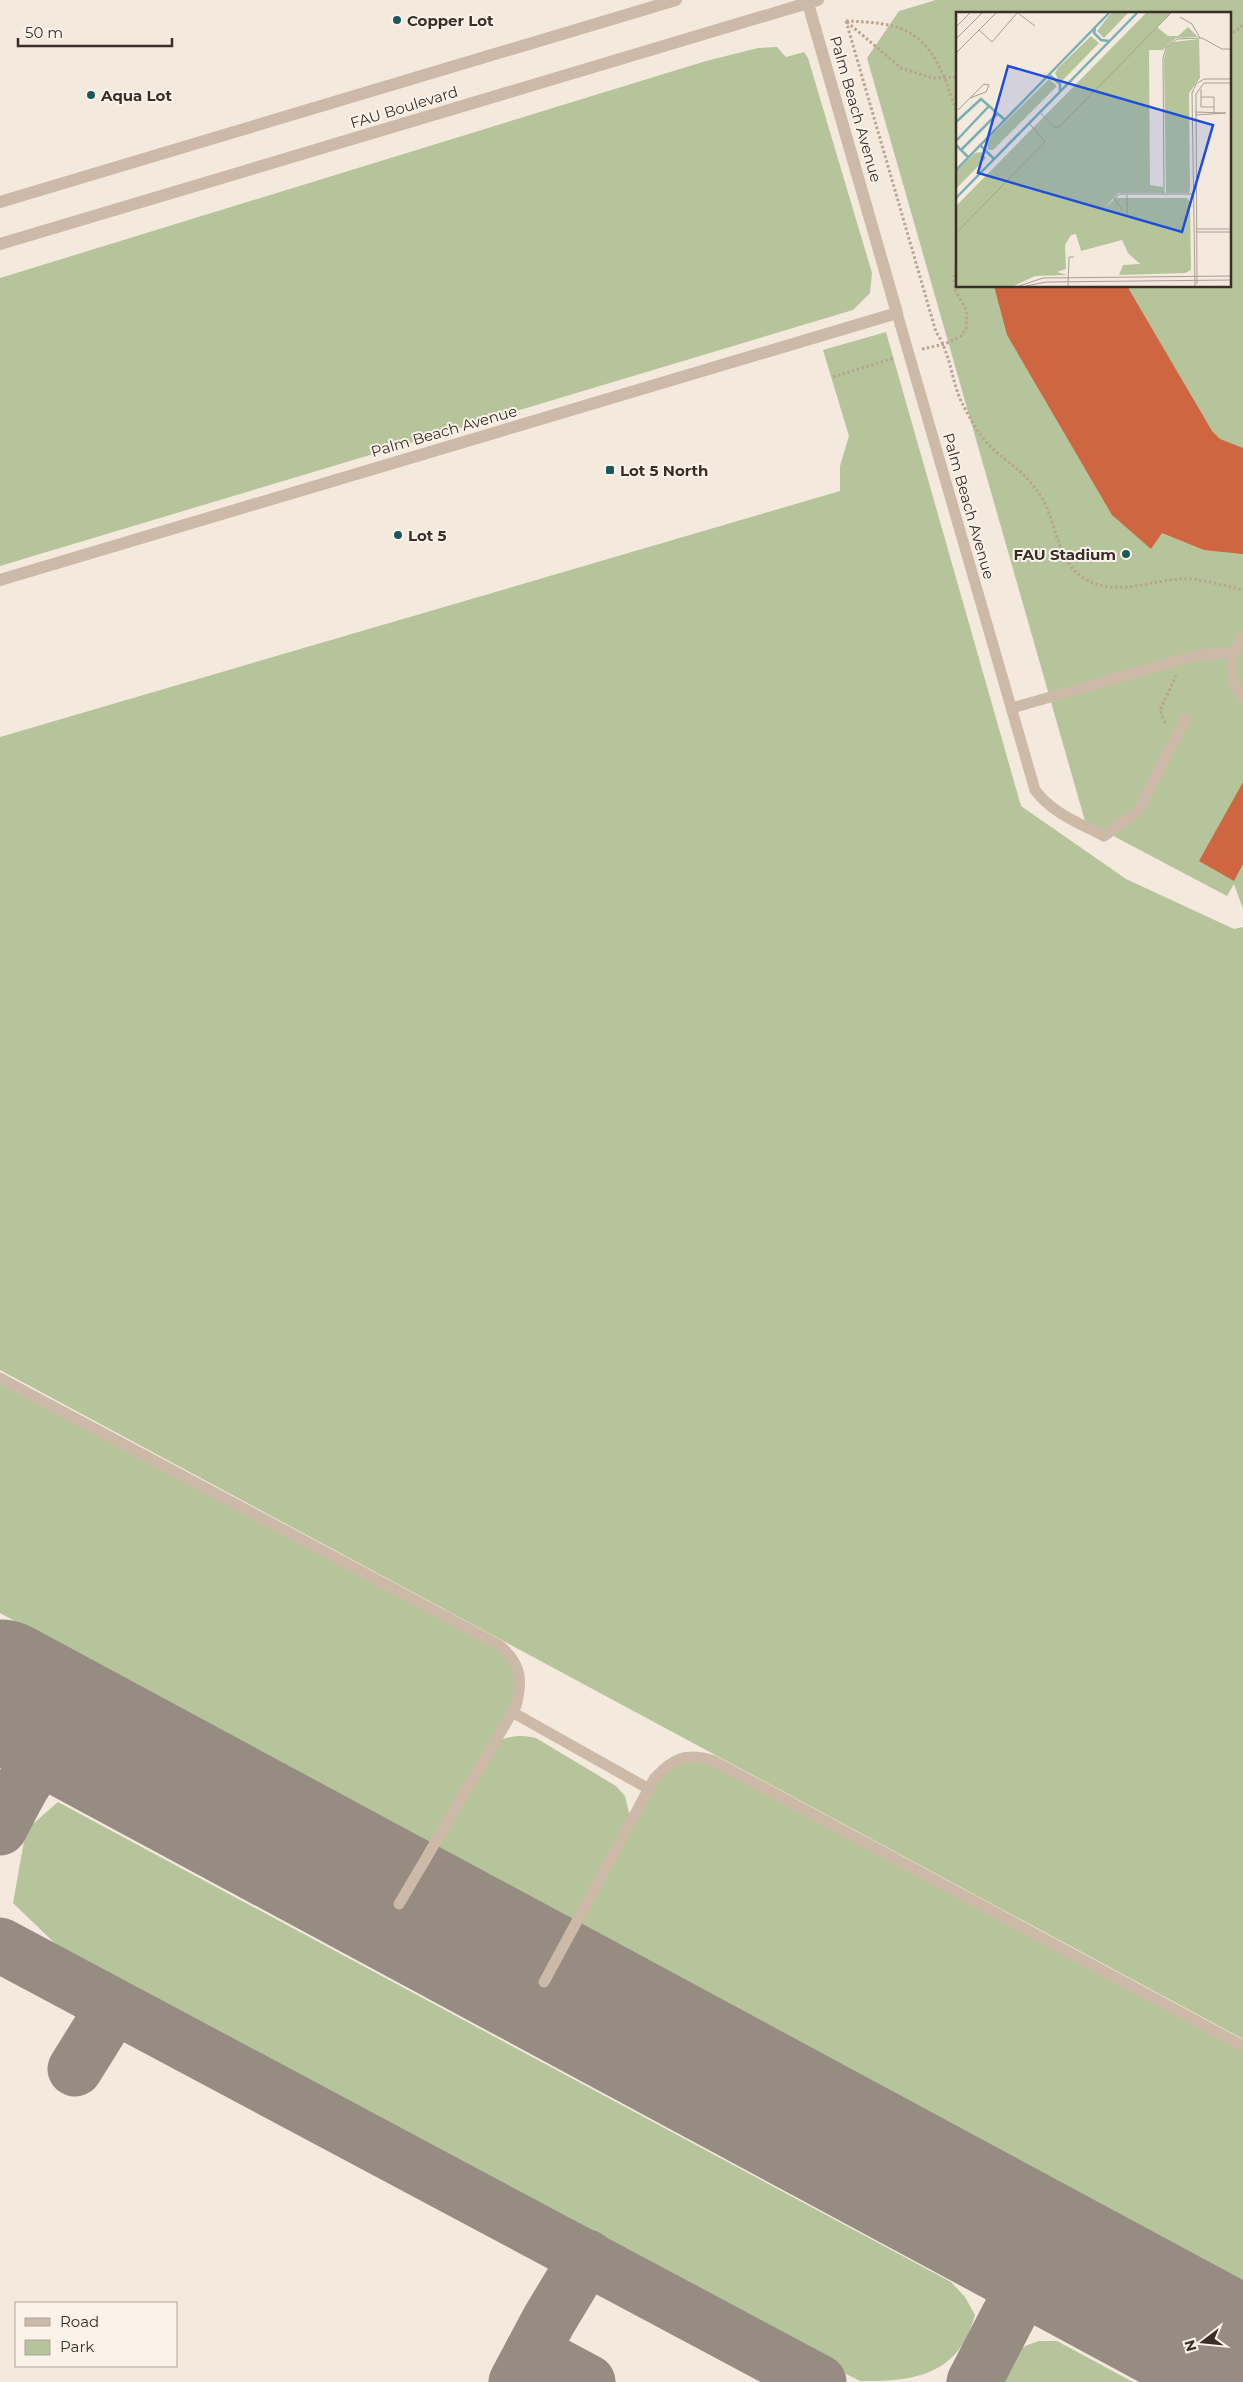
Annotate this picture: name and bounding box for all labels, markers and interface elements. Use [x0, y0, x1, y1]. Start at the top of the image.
place label: Copper Lot [407, 11, 494, 30]
inset map [956, 12, 1230, 288]
marker: Copper Lot [391, 14, 403, 26]
scale bar [18, 15, 171, 47]
text: 50 m [25, 23, 63, 42]
street label: Palm Beach Avenue [826, 34, 886, 184]
street label: FAU Boulevard [348, 82, 460, 132]
place label: Aqua Lot [100, 86, 172, 105]
marker: Aqua Lot [85, 89, 97, 101]
street label: Palm Beach Avenue [369, 401, 519, 461]
street label: Palm Beach Avenue [939, 431, 999, 581]
place label: Lot 5 North [620, 461, 708, 480]
marker: Lot 5 North [604, 464, 616, 476]
place label: Lot 5 [408, 526, 447, 545]
marker: Lot 5 [392, 529, 404, 541]
place label: FAU Stadium [1013, 545, 1116, 564]
marker: FAU Stadium [1120, 548, 1132, 560]
legend [15, 2302, 178, 2367]
text: Road [60, 2312, 99, 2331]
north arrow [1178, 2317, 1228, 2367]
text: Park [60, 2337, 94, 2356]
text: N [1180, 2338, 1201, 2354]

